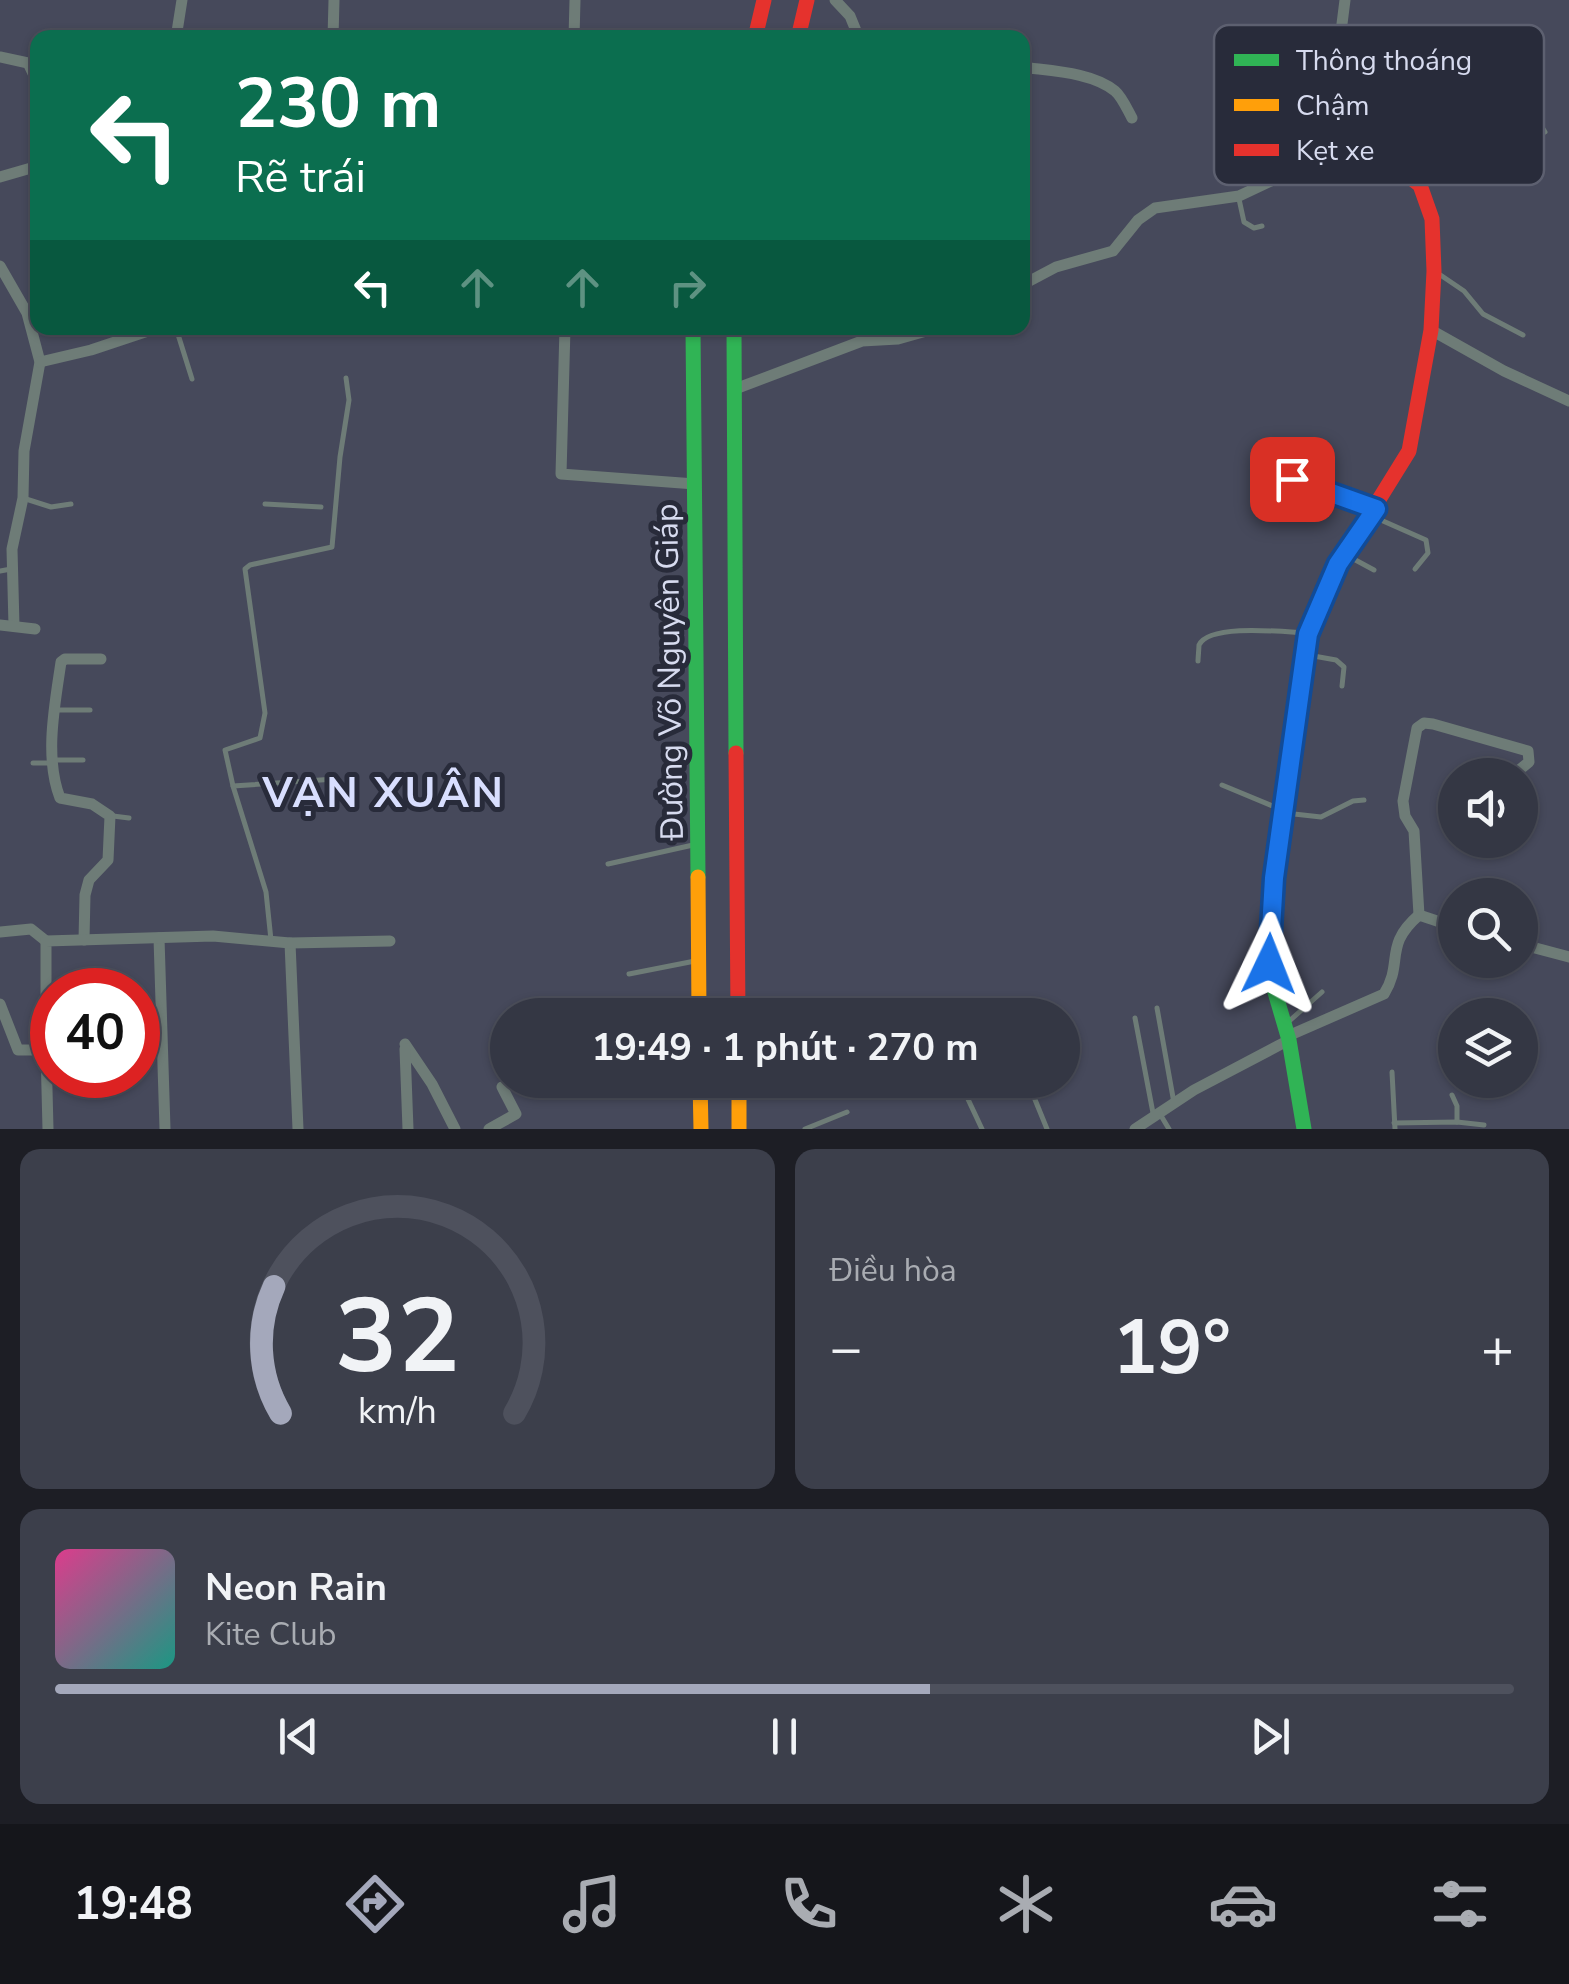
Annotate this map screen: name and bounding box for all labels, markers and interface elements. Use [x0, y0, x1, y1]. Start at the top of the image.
legend [1214, 25, 1544, 185]
text: Thông thoáng [1296, 42, 1472, 80]
text: 230 m [235, 56, 441, 152]
icon: left [70, 70, 200, 200]
text: Chậm [1296, 87, 1370, 125]
text: Kẹt xe [1296, 132, 1374, 170]
text: Rẽ trái [235, 147, 366, 208]
icon: left [345, 260, 400, 315]
icon: ahead [450, 260, 505, 315]
icon: ahead [555, 260, 610, 315]
icon: right [660, 260, 715, 315]
pin [1250, 437, 1335, 522]
icon: arrive [1265, 452, 1320, 507]
street label: Đường Võ Nguyên Giáp [645, 503, 694, 842]
map controls [1438, 758, 1538, 1098]
button: sound [1438, 758, 1538, 858]
district label: VẠN XUÂN [262, 765, 505, 822]
button: search [1438, 878, 1538, 978]
position arrow [1217, 912, 1321, 1016]
speed limit sign: 40 [30, 968, 160, 1098]
button: layers [1438, 998, 1538, 1098]
text: 19:49 · 1 phút · 270 m [591, 1022, 979, 1073]
text: Điều hòa [830, 1249, 957, 1292]
text: 32 [335, 1266, 460, 1408]
text: 19° [1113, 1297, 1231, 1399]
text: − [830, 1311, 863, 1386]
text: + [1481, 1311, 1514, 1386]
text: km/h [358, 1387, 437, 1436]
text: Neon Rain [205, 1562, 387, 1613]
text: Kite Club [205, 1613, 336, 1656]
icon: previous [271, 1709, 326, 1764]
icon: pause [757, 1709, 812, 1764]
icon: next [1243, 1709, 1298, 1764]
icon: directions [340, 1869, 410, 1939]
icon: music [557, 1869, 627, 1939]
icon: phone [774, 1869, 844, 1939]
icon: climate [991, 1869, 1061, 1939]
icon: car [1208, 1869, 1278, 1939]
icon: filters [1425, 1869, 1495, 1939]
text: 19:48 [74, 1874, 193, 1935]

